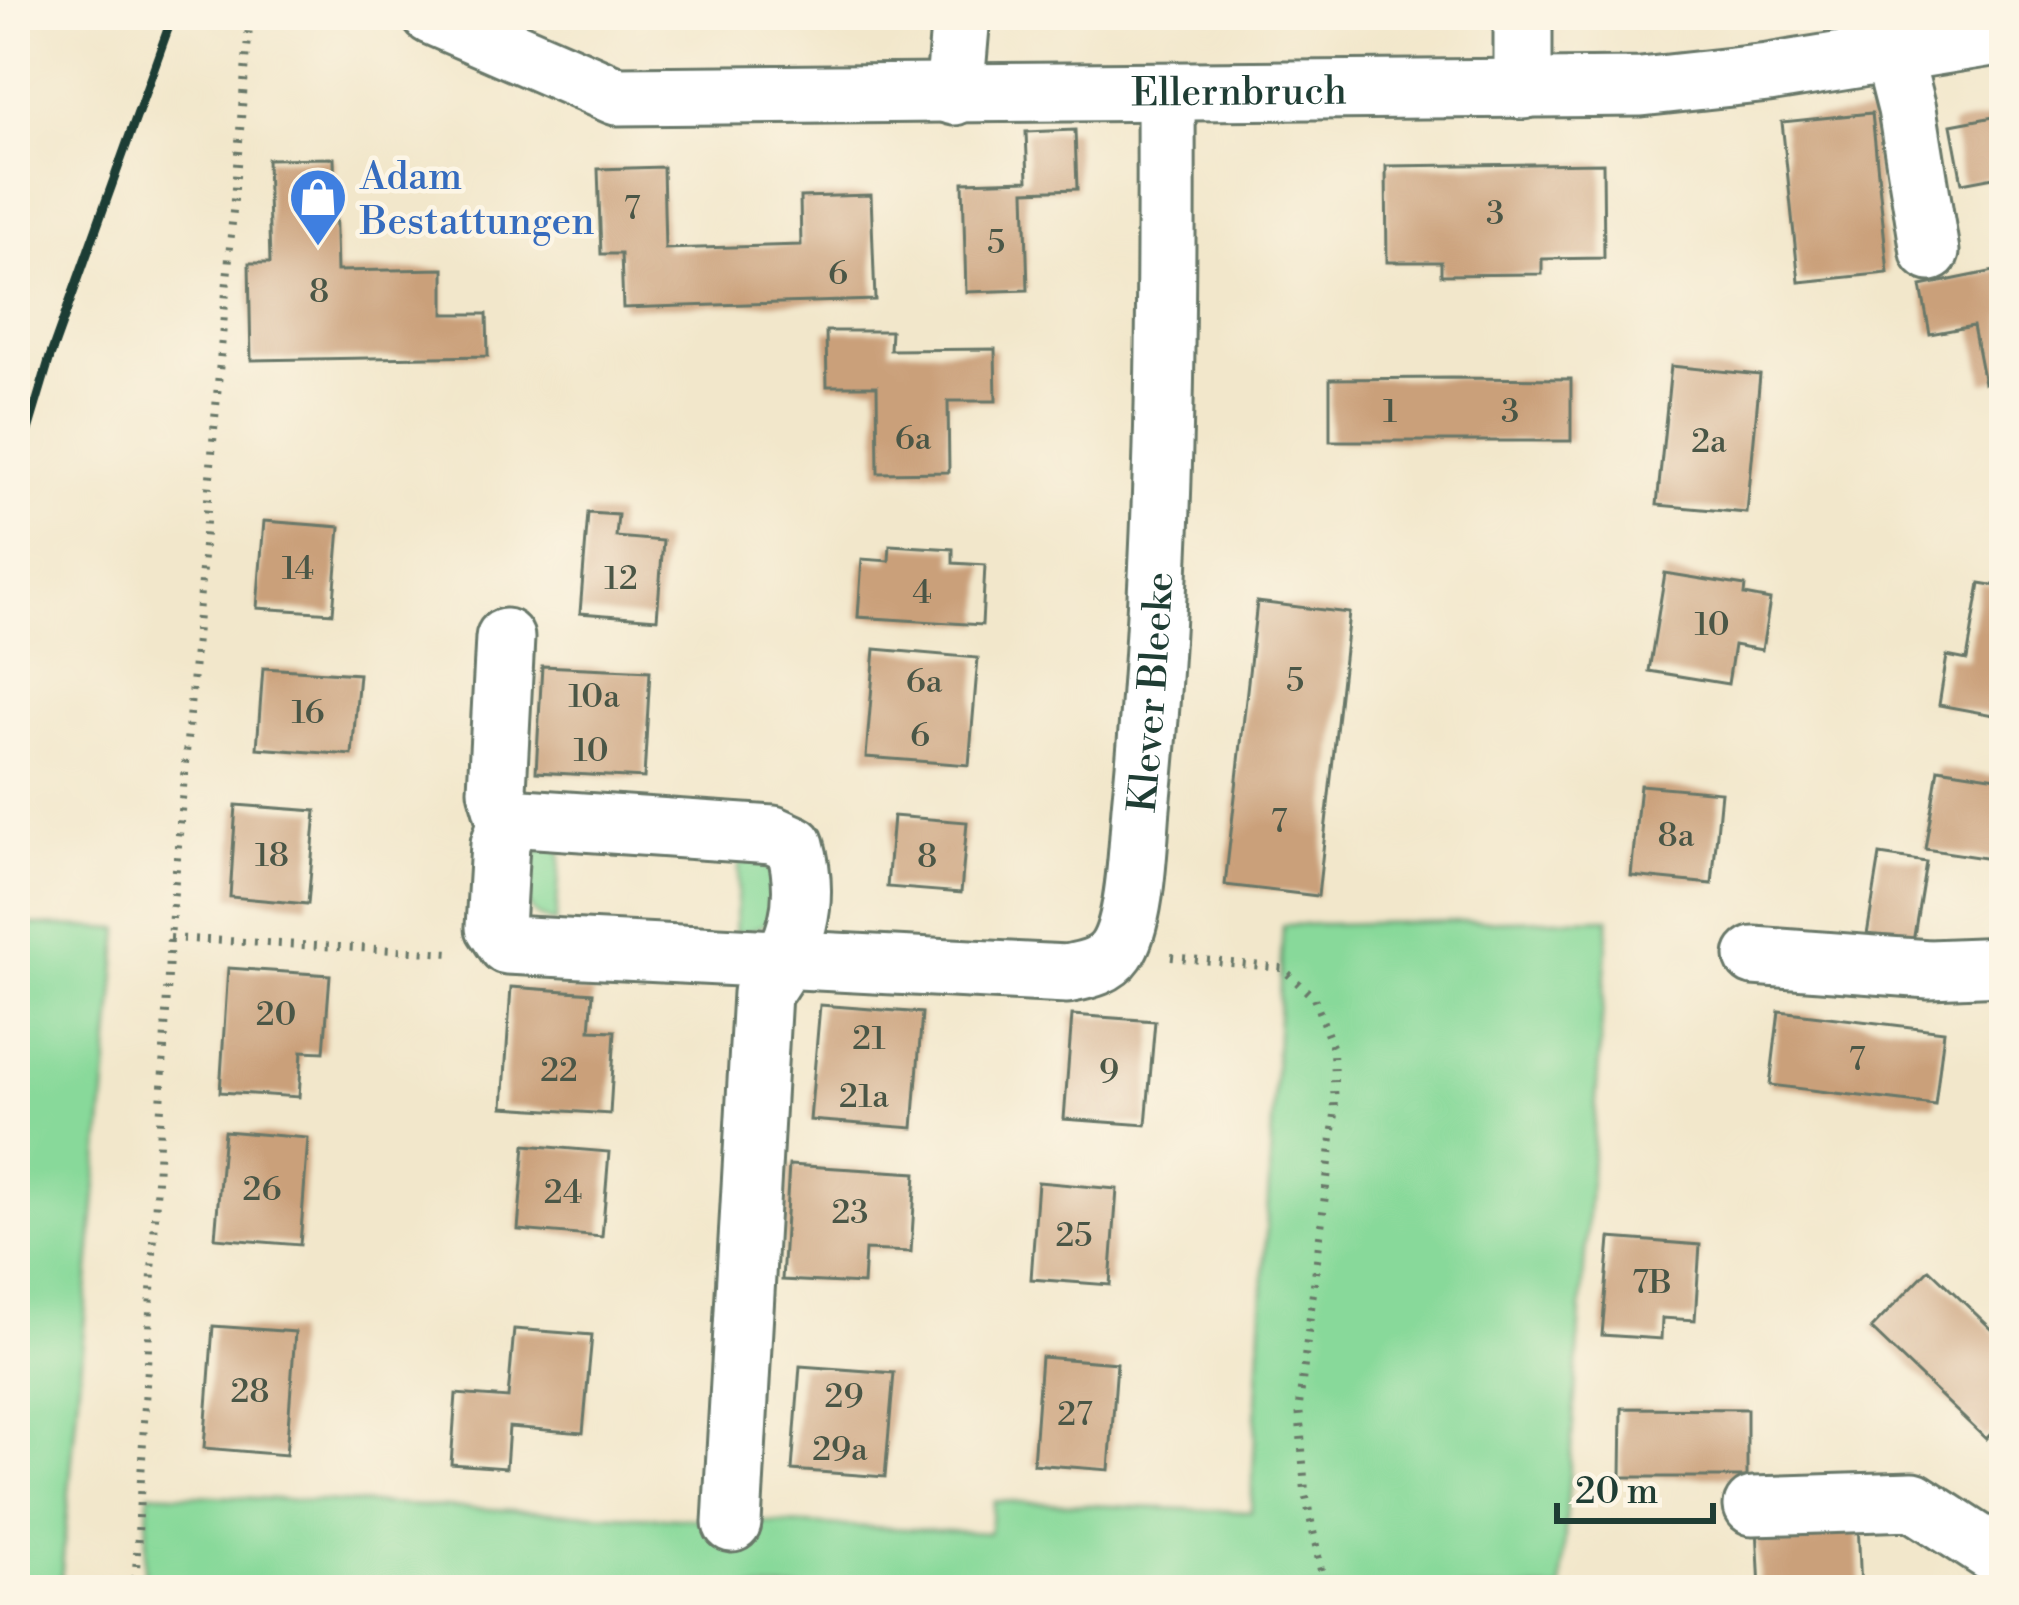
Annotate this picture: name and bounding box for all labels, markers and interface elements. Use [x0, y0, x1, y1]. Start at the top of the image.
street label: Ellernbruch [1131, 68, 1347, 118]
place label: Adam Bestattungen [359, 153, 594, 247]
shop icon: Adam Bestattungen [287, 166, 349, 248]
house number: 7 [624, 189, 641, 230]
house number: 3 [1486, 194, 1504, 235]
house number: 5 [987, 223, 1005, 264]
house number: 6 [828, 254, 848, 295]
house number: 8 [309, 272, 329, 313]
house number: 1 [1383, 392, 1397, 433]
house number: 3 [1501, 392, 1519, 433]
house number: 6a [895, 419, 932, 460]
house number: 2a [1691, 422, 1727, 463]
house number: 14 [282, 549, 314, 590]
house number: 12 [604, 559, 638, 600]
street label: Klever Bleeke [1119, 571, 1185, 815]
house number: 4 [912, 573, 932, 614]
house number: 10 [1694, 605, 1730, 646]
house number: 5 [1286, 661, 1304, 702]
house number: 6a [906, 662, 943, 703]
house number: 10a [568, 677, 620, 718]
house number: 16 [291, 693, 325, 734]
house number: 6 [910, 716, 930, 757]
house number: 10 [573, 731, 609, 772]
house number: 7 [1271, 802, 1288, 843]
house number: 8a [1658, 816, 1695, 857]
house number: 18 [255, 836, 289, 877]
house number: 8 [917, 837, 937, 878]
house number: 20 [256, 995, 296, 1036]
house number: 21 [852, 1019, 886, 1060]
house number: 7 [1849, 1040, 1866, 1081]
house number: 22 [540, 1051, 578, 1092]
house number: 9 [1099, 1052, 1119, 1093]
house number: 21a [839, 1077, 889, 1118]
house number: 26 [243, 1170, 281, 1211]
house number: 24 [544, 1173, 582, 1214]
house number: 23 [831, 1193, 869, 1234]
house number: 25 [1056, 1216, 1093, 1257]
house number: 7B [1632, 1263, 1672, 1304]
house number: 28 [230, 1372, 270, 1413]
house number: 29 [825, 1377, 863, 1418]
house number: 27 [1057, 1395, 1093, 1436]
house number: 29a [812, 1430, 868, 1471]
scale bar [1557, 1449, 1713, 1523]
text: 20 m [1575, 1470, 1658, 1515]

